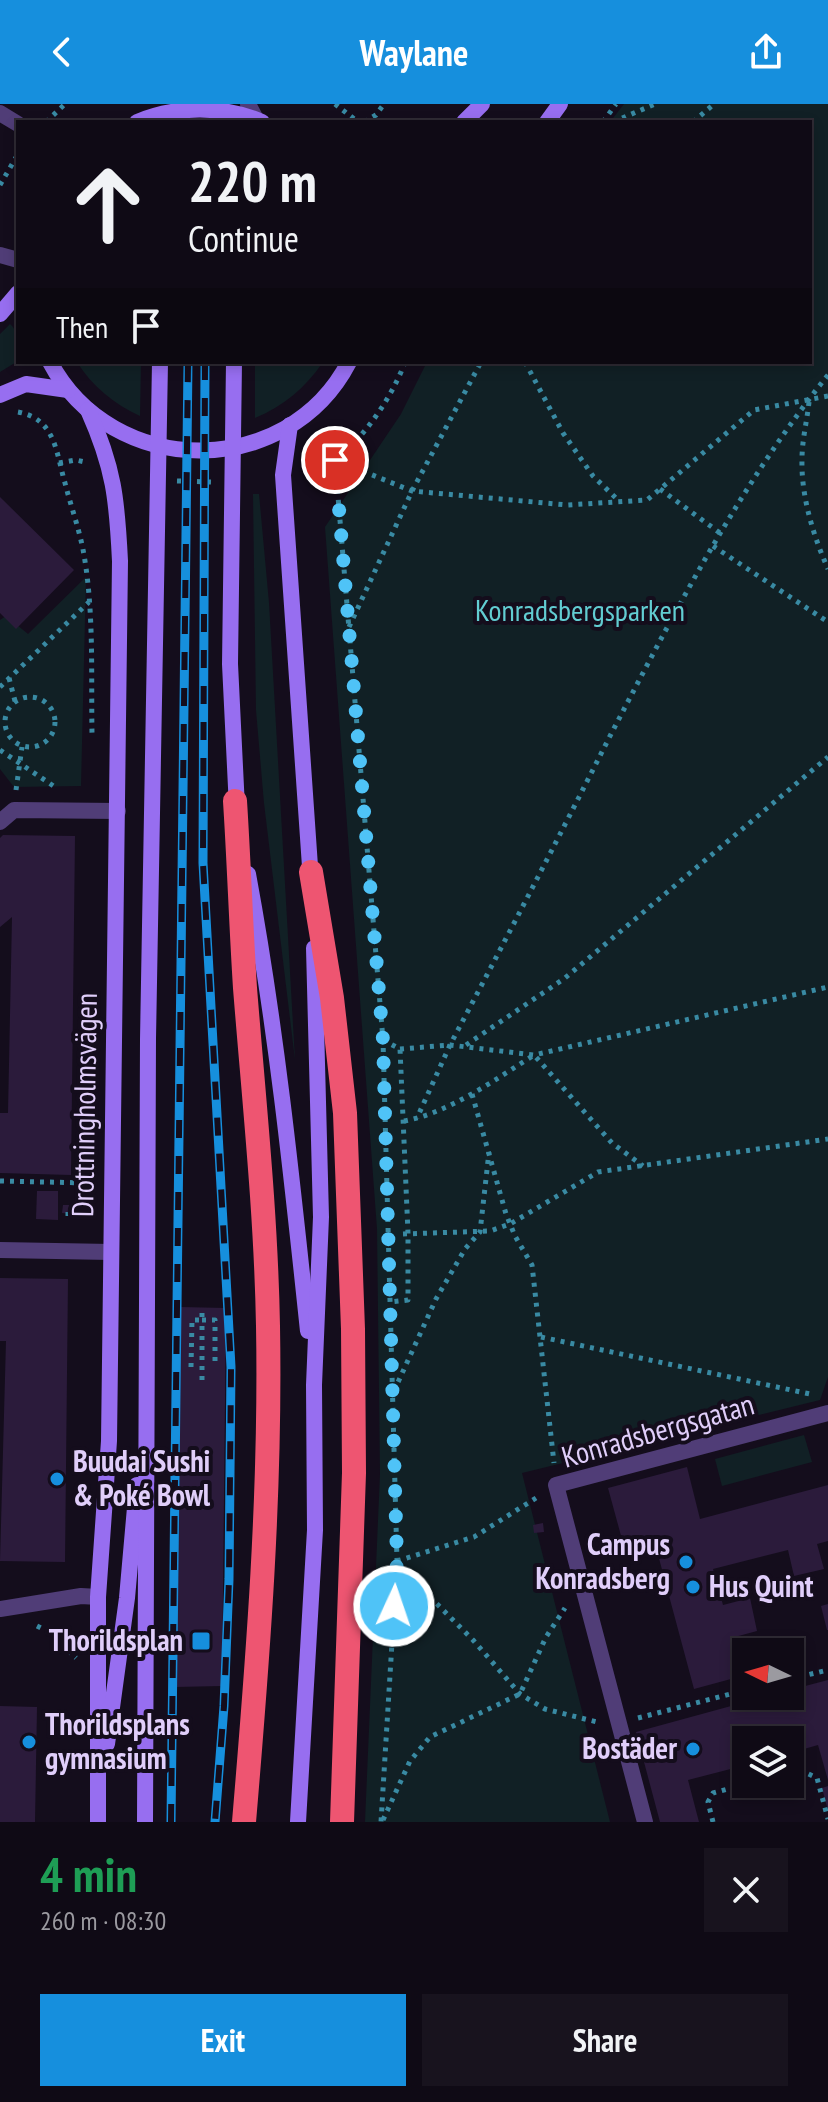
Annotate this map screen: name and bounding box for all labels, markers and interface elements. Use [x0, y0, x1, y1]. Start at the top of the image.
text: Waylane [360, 29, 468, 76]
icon: back [40, 30, 84, 74]
icon: share [744, 30, 788, 74]
text: 220 m [188, 145, 317, 217]
icon: ahead [56, 152, 160, 256]
text: Continue [188, 215, 299, 262]
icon: arrive [124, 304, 168, 348]
text: Then [56, 307, 108, 346]
pin [301, 426, 369, 494]
icon: arrive [313, 438, 357, 482]
park label: Konradsbergsparken [475, 590, 685, 629]
street label: Drottningholmsvägen [62, 993, 105, 1217]
street label: Konradsbergsgatan [557, 1383, 758, 1476]
place label: Buudai Sushi & Poké Bowl [73, 1441, 211, 1514]
marker: Buudai Sushi & Poké Bowl [48, 1470, 66, 1488]
place label: Campus Konradsberg [536, 1524, 670, 1597]
marker: Campus Konradsberg [677, 1553, 695, 1571]
position arrow [352, 1564, 436, 1648]
place label: Hus Quint [709, 1566, 814, 1605]
marker: Hus Quint [684, 1578, 702, 1596]
place label: Thorildsplan [49, 1620, 183, 1659]
marker: Thorildsplan [190, 1630, 212, 1652]
north arrow [732, 1638, 804, 1710]
map controls [732, 1638, 804, 1798]
place label: Thorildsplans gymnasium [45, 1704, 190, 1777]
button: layers [732, 1726, 804, 1798]
place label: Bostäder [582, 1728, 677, 1767]
marker: Thorildsplans gymnasium [20, 1733, 38, 1751]
marker: Bostäder [684, 1740, 702, 1758]
text: 4 min [40, 1843, 137, 1905]
button: close [704, 1848, 788, 1932]
text: 260 m · 08:30 [40, 1904, 166, 1937]
button: Exit [40, 1994, 406, 2086]
button: Share [422, 1994, 788, 2086]

